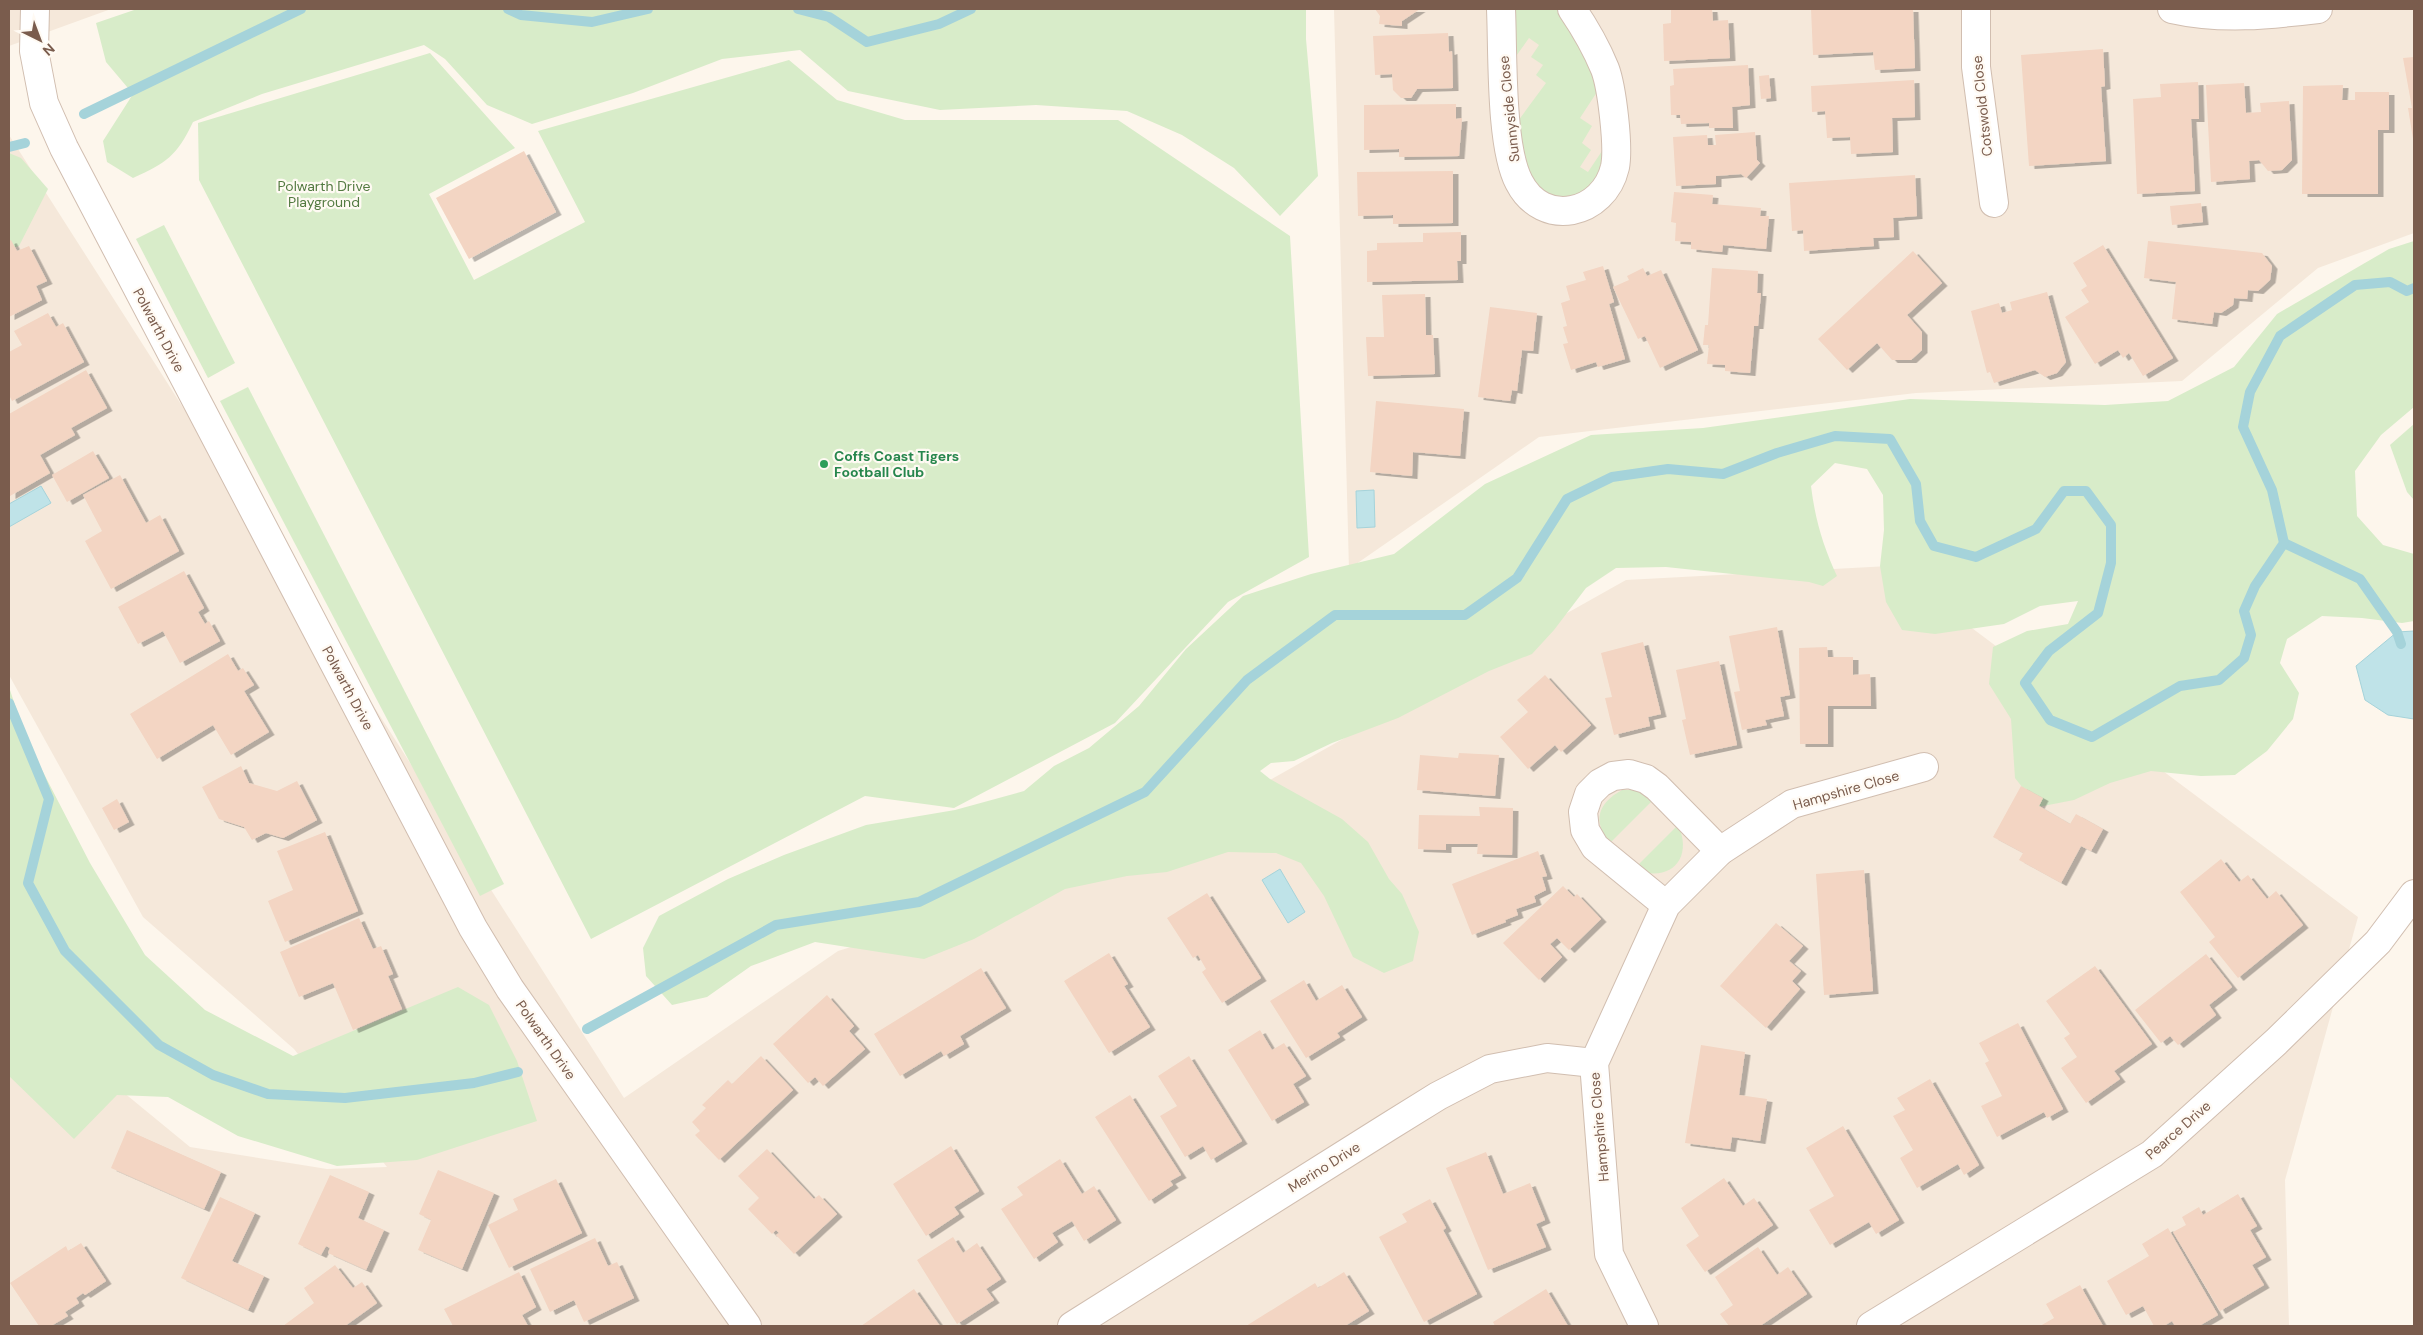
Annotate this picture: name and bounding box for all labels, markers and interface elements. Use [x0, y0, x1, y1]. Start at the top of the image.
north arrow [15, 15, 65, 65]
text: N [39, 40, 59, 60]
street label: Sunnyside Close [1494, 55, 1524, 163]
street label: Cotswold Close [1968, 55, 1996, 157]
park label: Polwarth Drive Playground [278, 177, 370, 211]
street label: Polwarth Drive [129, 285, 189, 375]
place label: Coffs Coast Tigers Football Club [834, 447, 959, 481]
marker: Coffs Coast Tigers Football Club [818, 458, 830, 470]
street label: Polwarth Drive [318, 643, 378, 733]
street label: Hampshire Close [1791, 766, 1901, 814]
street label: Polwarth Drive [512, 997, 580, 1083]
street label: Hampshire Close [1585, 1071, 1613, 1183]
street label: Pearce Drive [2142, 1097, 2215, 1163]
street label: Merino Drive [1285, 1138, 1363, 1196]

